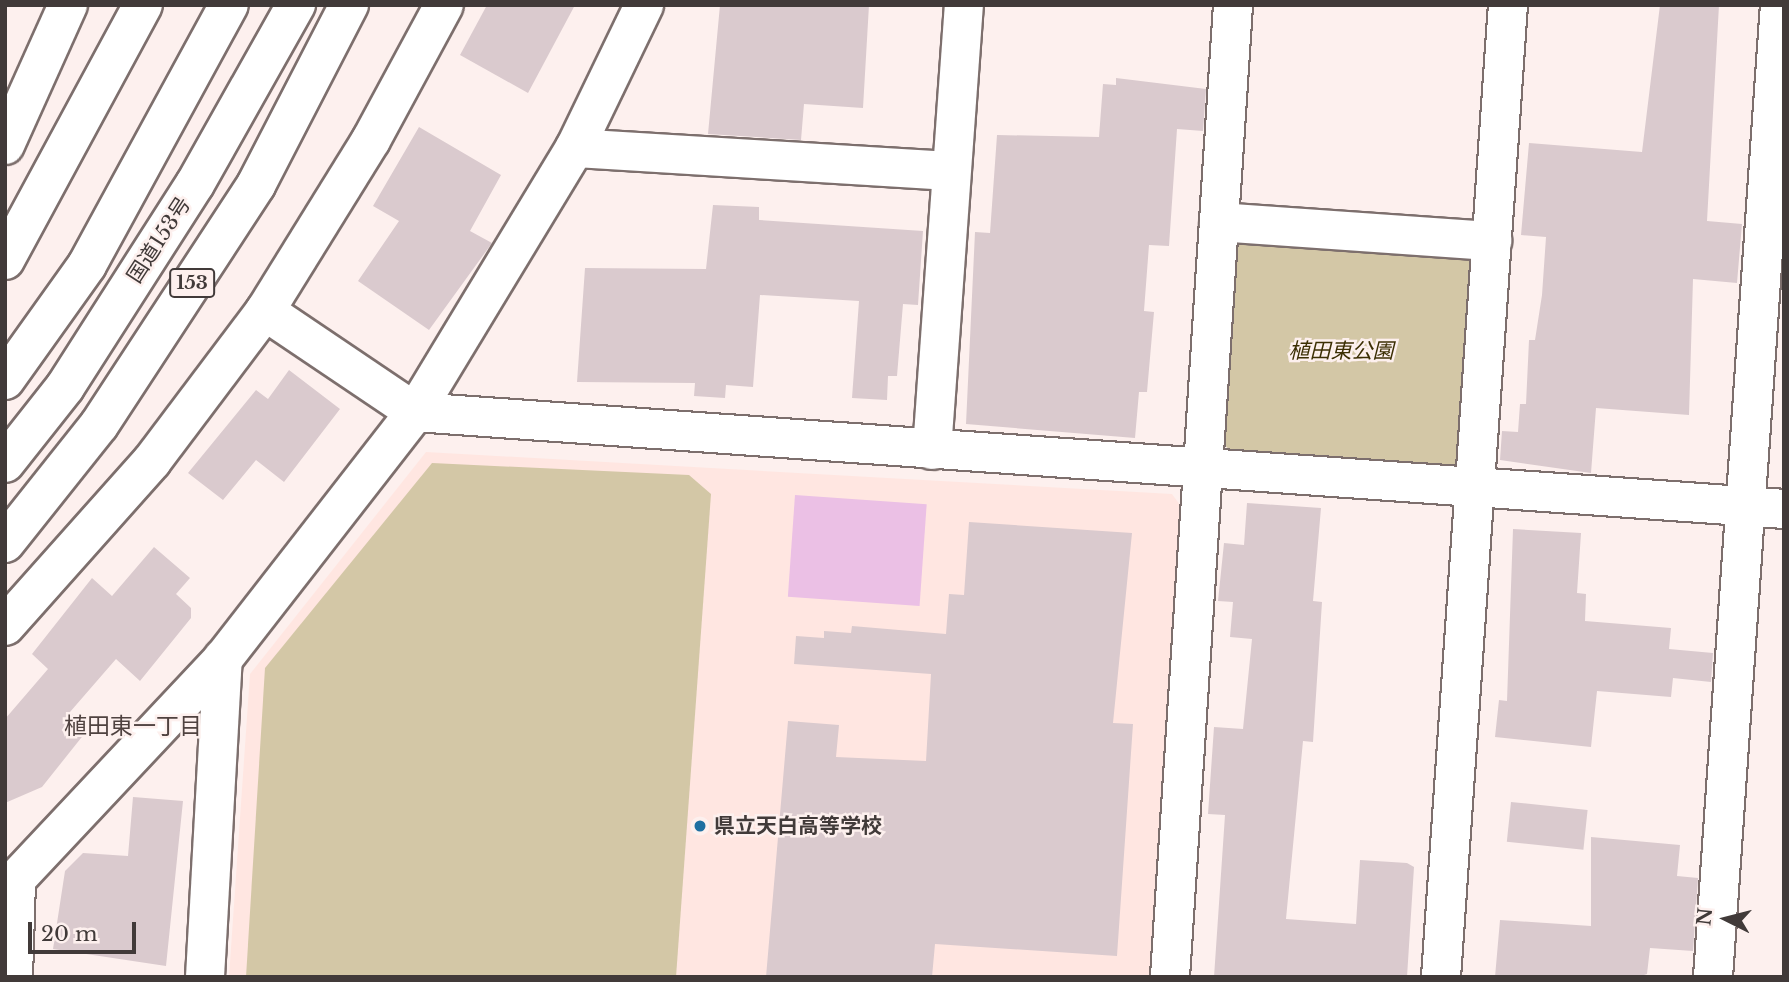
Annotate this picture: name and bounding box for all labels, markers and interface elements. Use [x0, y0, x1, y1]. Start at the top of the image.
street label: 国道153号 [122, 192, 196, 288]
road number: 153 [168, 268, 216, 298]
park label: 植田東公園 [1289, 338, 1393, 364]
district label: 植田東一丁目 [64, 712, 202, 740]
place label: 県立天白高等学校 [714, 813, 882, 839]
marker: 県立天白高等学校 [692, 818, 708, 834]
north arrow [1691, 884, 1761, 954]
text: N [1692, 907, 1717, 927]
scale bar [32, 908, 140, 952]
text: 20 m [41, 921, 98, 947]

